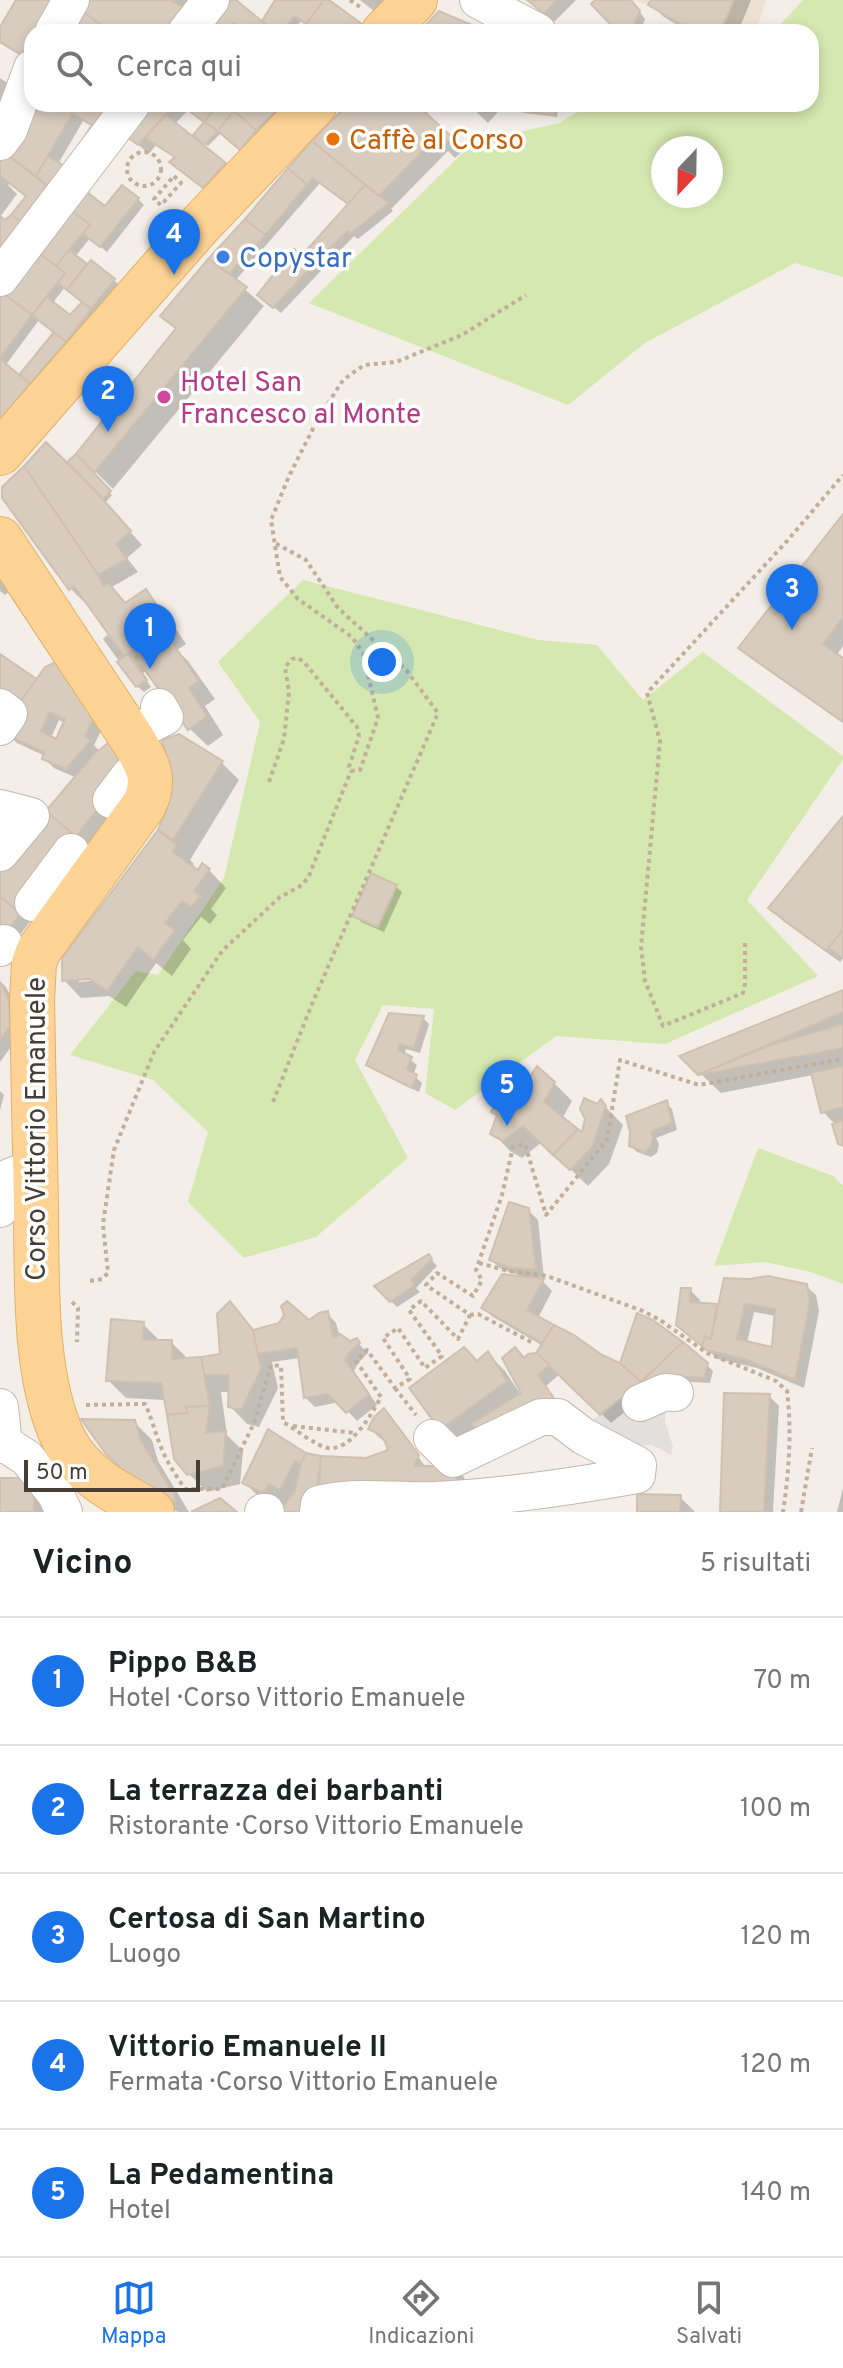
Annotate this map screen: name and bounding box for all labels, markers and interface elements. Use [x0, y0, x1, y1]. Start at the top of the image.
search box [24, 24, 819, 112]
icon: search [52, 46, 96, 90]
text: Cerca qui [116, 50, 242, 87]
place label: Caffè al Corso [349, 124, 524, 160]
marker: Caffè al Corso [324, 130, 342, 148]
north arrow [651, 136, 723, 208]
pin: 4 [148, 209, 200, 275]
place label: Copystar [239, 242, 352, 278]
marker: Copystar [214, 248, 232, 266]
pin: 2 [82, 366, 134, 432]
place label: Hotel San Francesco al Monte [180, 366, 421, 434]
marker: Hotel San Francesco al Monte [155, 388, 173, 406]
pin: 3 [766, 564, 818, 630]
pin: 1 [124, 603, 176, 669]
your location [362, 642, 402, 682]
street label: Corso Vittorio Emanuele [20, 977, 56, 1281]
pin: 5 [481, 1060, 533, 1126]
scale bar [24, 1456, 200, 1492]
text: 50 m [36, 1460, 88, 1487]
text: Vicino [32, 1543, 132, 1586]
text: 5 risultati [700, 1548, 811, 1581]
text: Pippo B&B [108, 1646, 257, 1683]
text: 1 [53, 1665, 63, 1698]
text: 70 m [753, 1665, 811, 1698]
text: Hotel · Corso Vittorio Emanuele [108, 1683, 465, 1716]
text: La terrazza dei barbanti [108, 1774, 443, 1811]
text: 2 [50, 1793, 66, 1826]
text: 100 m [740, 1793, 811, 1826]
text: Ristorante · Corso Vittorio Emanuele [108, 1811, 524, 1844]
text: Certosa di San Martino [108, 1902, 426, 1939]
text: 3 [50, 1921, 66, 1954]
text: 120 m [741, 1921, 811, 1954]
text: Luogo [108, 1939, 181, 1972]
text: Vittorio Emanuele II [108, 2030, 387, 2067]
text: 4 [50, 2049, 66, 2082]
text: 120 m [741, 2049, 811, 2082]
text: Fermata · Corso Vittorio Emanuele [108, 2067, 498, 2100]
text: La Pedamentina [108, 2158, 334, 2195]
text: 5 [50, 2177, 66, 2210]
text: 140 m [741, 2177, 811, 2210]
text: Hotel [108, 2195, 171, 2228]
tab: Mappa [101, 2276, 166, 2351]
tab: Indicazioni [368, 2276, 474, 2351]
tab: Salvati [676, 2276, 742, 2351]

